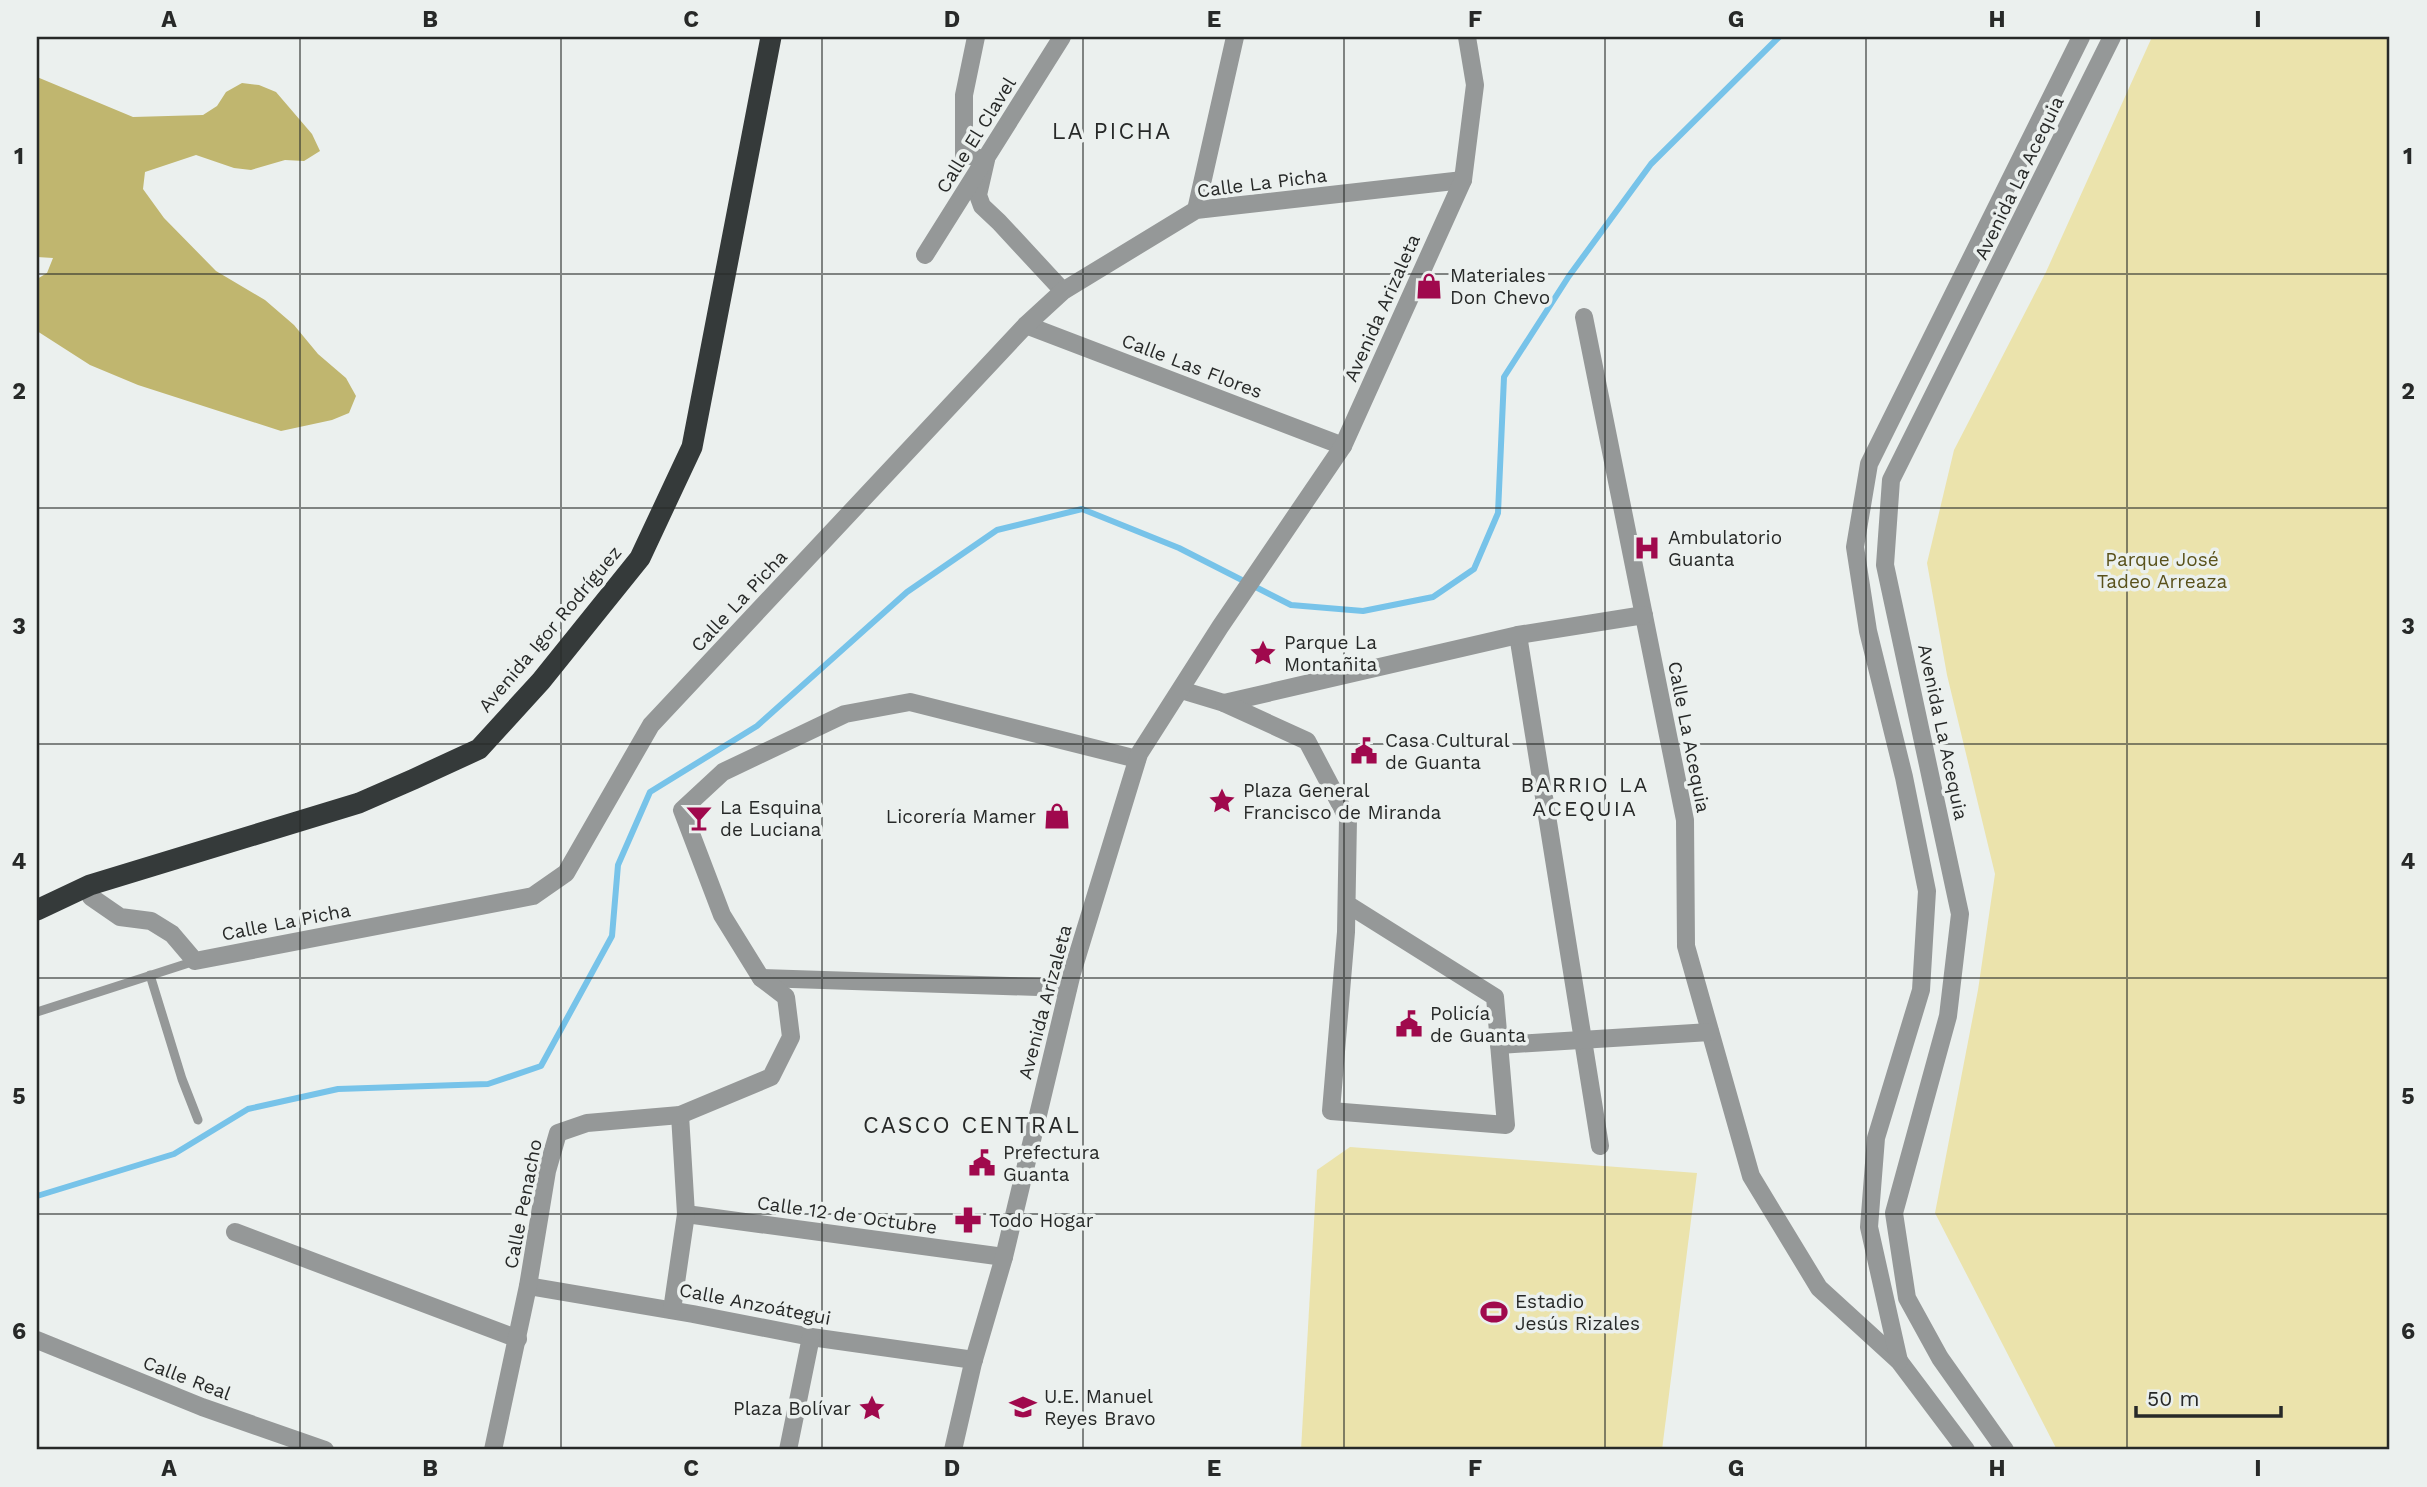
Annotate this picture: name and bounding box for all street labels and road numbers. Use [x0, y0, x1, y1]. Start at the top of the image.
street label: Calle El Clavel [931, 73, 1021, 197]
street label: Avenida La Acequia [1969, 92, 2069, 264]
street label: Calle La Picha [1196, 164, 1329, 202]
street label: Avenida Arizaleta [1339, 230, 1425, 385]
street label: Calle Las Flores [1118, 329, 1266, 403]
street label: Avenida Igor Rodríguez [474, 541, 626, 717]
street label: Calle La Picha [686, 545, 792, 657]
street label: Avenida La Acequia [1913, 642, 1973, 822]
street label: Calle La Acequia [1663, 659, 1715, 815]
street label: Calle La Picha [220, 898, 353, 946]
street label: Avenida Arizaleta [1013, 922, 1077, 1082]
street label: Calle Penacho [499, 1137, 547, 1271]
street label: Calle 12 de Octubre [755, 1191, 939, 1239]
street label: Calle Anzoátegui [677, 1278, 833, 1330]
street label: Calle Real [140, 1351, 235, 1405]

